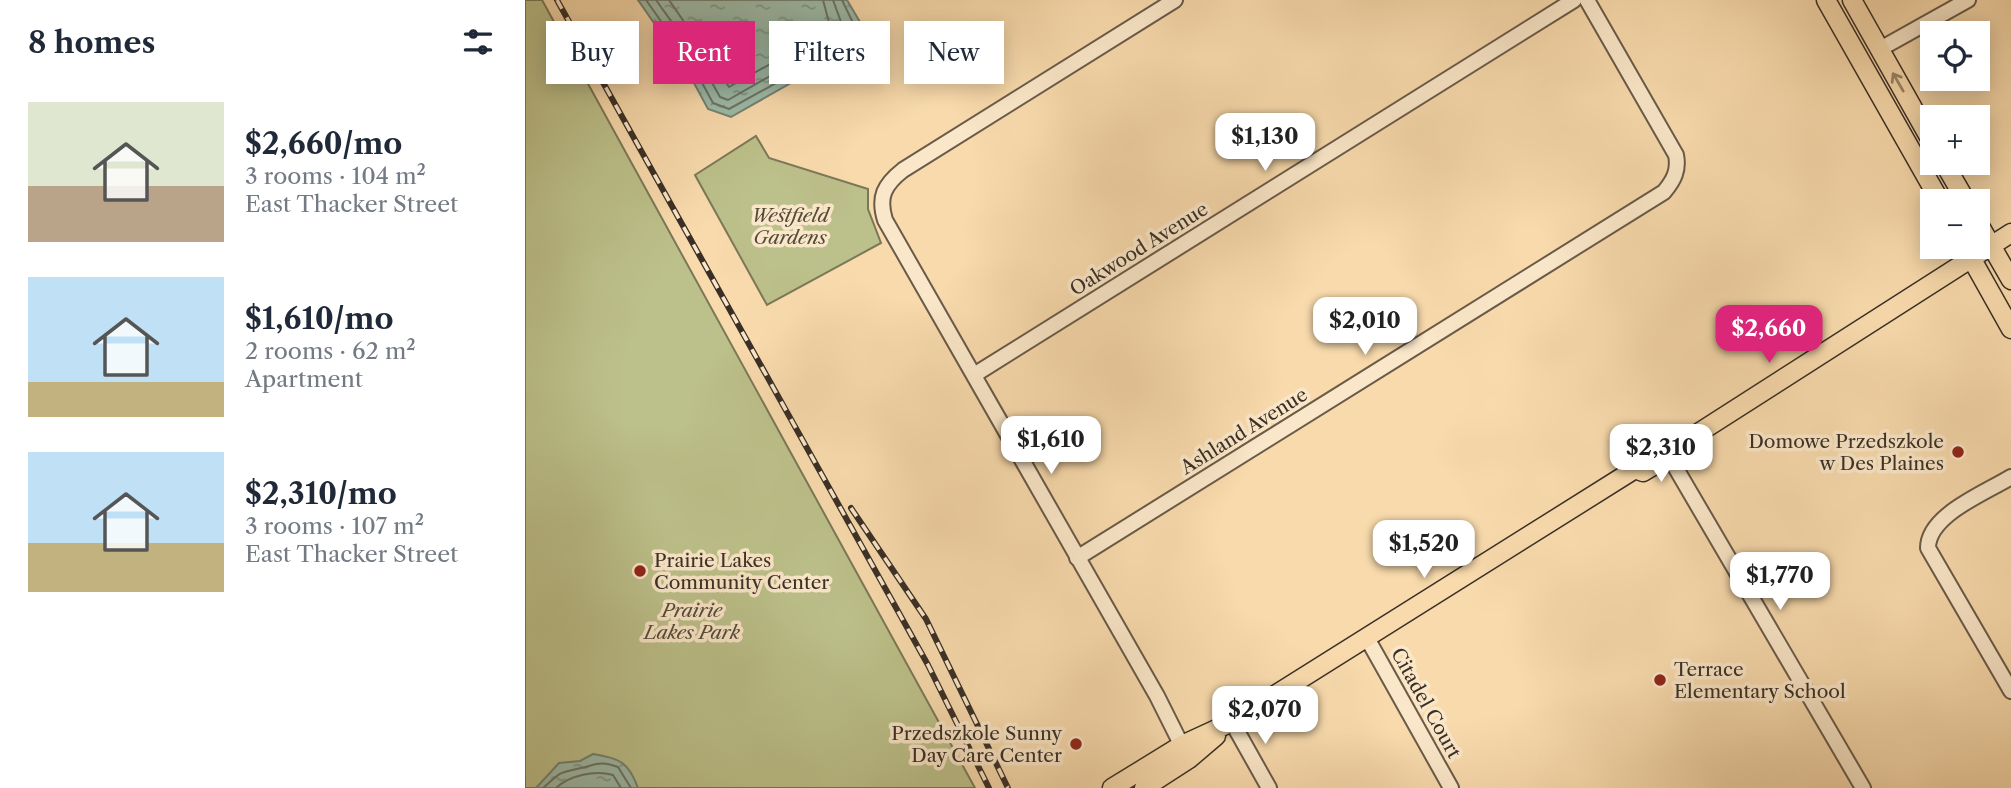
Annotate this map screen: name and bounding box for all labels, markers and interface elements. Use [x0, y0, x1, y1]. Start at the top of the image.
chip: Buy [546, 21, 639, 84]
chip: Rent [653, 21, 755, 84]
chip: Filters [769, 21, 890, 84]
chip: New [904, 21, 1004, 84]
map controls [1920, 21, 1990, 259]
button: locate [1920, 21, 1990, 91]
icon: filters [459, 23, 497, 61]
text: 8 homes [28, 24, 155, 61]
one-way arrow [1891, 73, 1905, 93]
button: + [1920, 105, 1990, 175]
pin: $1,130 [1208, 114, 1322, 173]
text: $1,130 [1231, 122, 1299, 150]
text: $2,660/mo [245, 125, 402, 162]
icon: home [84, 130, 168, 214]
text: 3 rooms · 104 m² [245, 162, 426, 190]
button: − [1920, 189, 1990, 259]
text: East Thacker Street [245, 190, 458, 218]
street label: Oakwood Avenue [1066, 197, 1212, 301]
park label: Westfield Gardens [751, 204, 831, 249]
pin: $2,010 [1308, 298, 1422, 357]
text: $1,610/mo [245, 300, 393, 337]
icon: home [84, 305, 168, 389]
text: $2,010 [1329, 306, 1401, 334]
pin: $2,660 [1712, 306, 1826, 365]
text: $2,660 [1732, 314, 1806, 342]
text: 2 rooms · 62 m² [245, 337, 416, 365]
text: Apartment [245, 365, 363, 393]
street label: Ashland Avenue [1175, 383, 1312, 480]
pin: $1,610 [994, 416, 1108, 476]
pin: $2,310 [1604, 424, 1718, 484]
text: $1,610 [1017, 425, 1085, 453]
place label: Domowe Przedszkole w Des Plaines [1748, 430, 1944, 475]
text: $2,310 [1626, 433, 1696, 461]
marker: Domowe Przedszkole w Des Plaines [1950, 444, 1966, 460]
text: $2,310/mo [245, 475, 397, 512]
icon: home [84, 480, 168, 564]
text: 3 rooms · 107 m² [245, 512, 424, 540]
pin: $1,520 [1367, 520, 1481, 580]
text: $1,520 [1389, 529, 1459, 557]
text: East Thacker Street [245, 540, 458, 568]
place label: Prairie Lakes Community Center [654, 549, 829, 594]
pin: $1,770 [1723, 552, 1837, 612]
text: $1,770 [1746, 561, 1814, 589]
marker: Prairie Lakes Community Center [632, 563, 648, 579]
park label: Prairie Lakes Park [642, 599, 740, 644]
street label: Citadel Court [1386, 644, 1466, 763]
place label: Terrace Elementary School [1674, 658, 1846, 703]
marker: Terrace Elementary School [1652, 672, 1668, 688]
pin: $2,070 [1208, 686, 1322, 746]
text: $2,070 [1228, 695, 1302, 723]
place label: Przedszkole Sunny Day Care Center [891, 722, 1062, 767]
marker: Przedszkole Sunny Day Care Center [1068, 736, 1084, 752]

